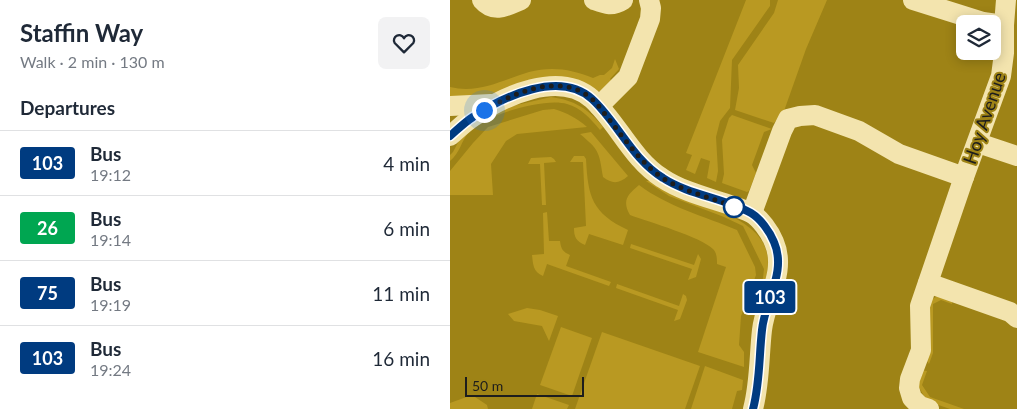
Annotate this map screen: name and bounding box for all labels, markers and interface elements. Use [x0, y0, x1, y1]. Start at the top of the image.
map controls [956, 15, 1001, 60]
button: layers [956, 15, 1001, 60]
button: heart [378, 17, 430, 69]
text: Staffin Way [20, 18, 143, 47]
text: Walk · 2 min · 130 m [20, 52, 165, 71]
street label: Hoy Avenue [958, 69, 1010, 167]
text: Departures [20, 96, 115, 119]
your location [472, 98, 497, 123]
text: Bus [90, 142, 121, 165]
text: 103 [32, 152, 63, 174]
text: 4 min [383, 152, 430, 175]
text: 19:12 [90, 165, 131, 184]
unlabelled marker [723, 196, 745, 218]
text: Bus [90, 207, 121, 230]
text: 26 [37, 217, 58, 239]
text: 6 min [383, 217, 430, 240]
text: 19:14 [90, 230, 131, 249]
text: Bus [90, 272, 121, 295]
line badge: 103 [741, 281, 799, 313]
text: 75 [37, 282, 58, 304]
text: 11 min [372, 282, 430, 305]
text: 103 [754, 286, 786, 308]
text: 19:19 [90, 295, 131, 314]
text: Bus [90, 337, 121, 360]
text: 103 [32, 347, 63, 369]
text: 16 min [372, 347, 430, 370]
text: 19:24 [90, 360, 131, 379]
scale bar [465, 374, 584, 397]
text: 50 m [472, 377, 503, 394]

